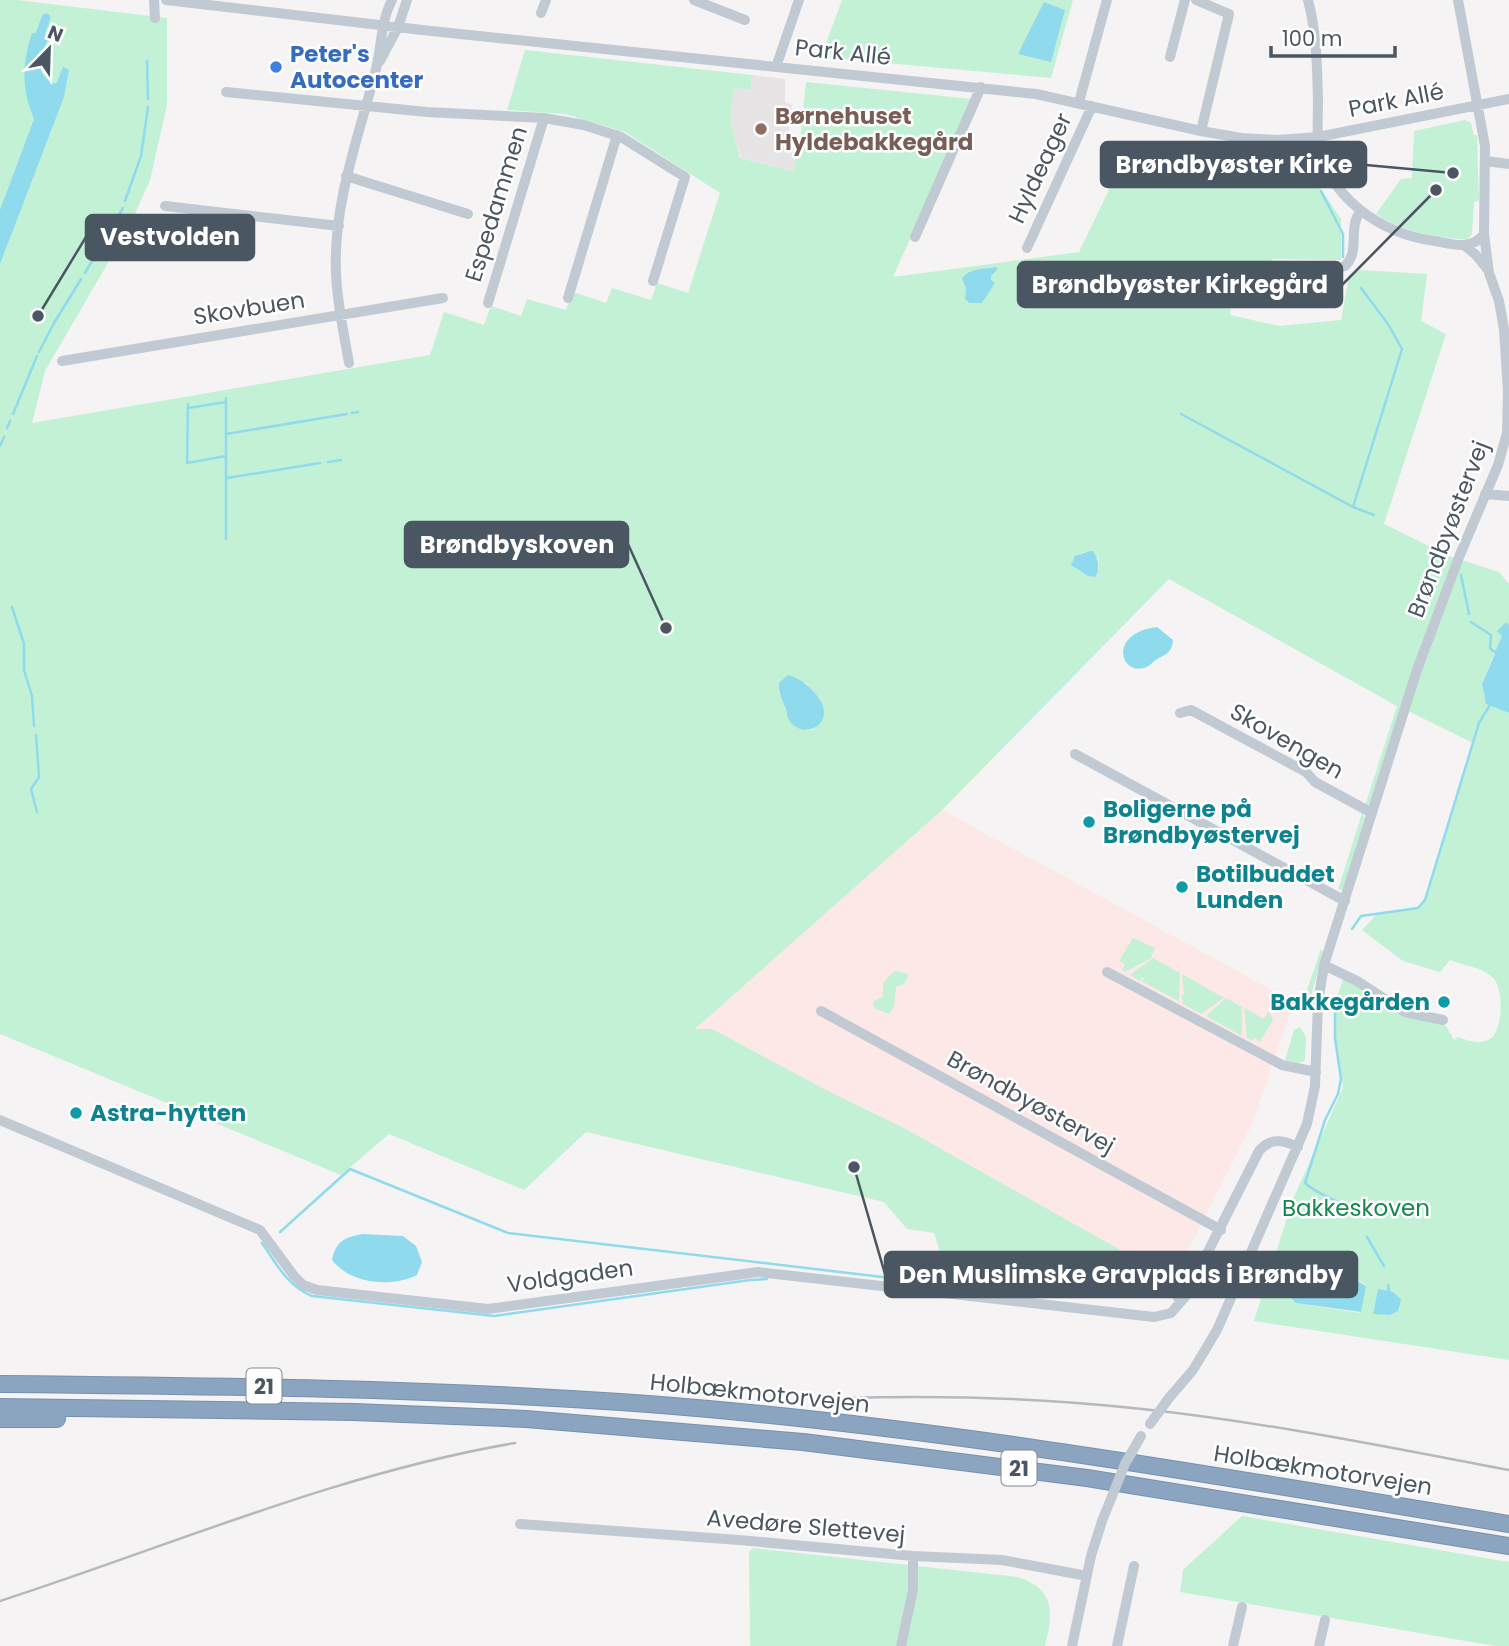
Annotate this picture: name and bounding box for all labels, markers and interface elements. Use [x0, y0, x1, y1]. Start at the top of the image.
north arrow [14, 14, 84, 84]
scale bar [1271, 14, 1395, 58]
text: N [44, 19, 67, 49]
text: 100 m [1282, 24, 1342, 53]
street label: Park Allé [793, 31, 893, 73]
place label: Peter's Autocenter [290, 38, 424, 96]
marker: Peter's Autocenter [268, 59, 284, 75]
street label: Park Allé [1346, 75, 1446, 125]
place label: Børnehuset Hyldebakkegård [775, 100, 973, 158]
street label: Hyldeager [1001, 108, 1079, 228]
marker: Børnehuset Hyldebakkegård [753, 121, 769, 137]
street label: Espedammen [457, 122, 535, 286]
callout: Brøndbyøster Kirke [1101, 142, 1366, 187]
text: Brøndbyøster Kirke [1115, 148, 1353, 181]
callout: Vestvolden [86, 215, 254, 260]
text: Vestvolden [100, 220, 240, 253]
callout: Brøndbyøster Kirkegård [1018, 262, 1342, 307]
text: Brøndbyøster Kirkegård [1032, 268, 1328, 301]
street label: Skovbuen [191, 283, 307, 333]
street label: Brøndbyøstervej [1400, 436, 1496, 622]
callout: Brøndbyskoven [405, 522, 628, 567]
text: Brøndbyskoven [420, 528, 614, 561]
street label: Skovengen [1224, 696, 1350, 786]
place label: Boligerne på Brøndbyøstervej [1103, 793, 1300, 851]
marker: Boligerne på Brøndbyøstervej [1081, 814, 1097, 830]
place label: Botilbuddet Lunden [1196, 858, 1335, 916]
marker: Botilbuddet Lunden [1174, 879, 1190, 895]
place label: Bakkegården [1270, 986, 1430, 1018]
marker: Bakkegården [1436, 994, 1452, 1010]
street label: Brøndbyøstervej [941, 1043, 1121, 1161]
place label: Astra-hytten [90, 1097, 246, 1129]
marker: Astra-hytten [68, 1105, 84, 1121]
park label: Bakkeskoven [1282, 1192, 1430, 1224]
street label: Voldgaden [505, 1251, 635, 1301]
callout: Den Muslimske Gravplads i Brøndby [885, 1252, 1357, 1297]
text: Den Muslimske Gravplads i Brøndby [899, 1258, 1344, 1291]
street label: Holbækmotorvejen [649, 1366, 871, 1420]
road number: 21 [246, 1368, 282, 1404]
street label: Holbækmotorvejen [1211, 1437, 1435, 1503]
road number: 21 [1002, 1450, 1036, 1486]
street label: Avedøre Slettevej [705, 1501, 907, 1551]

